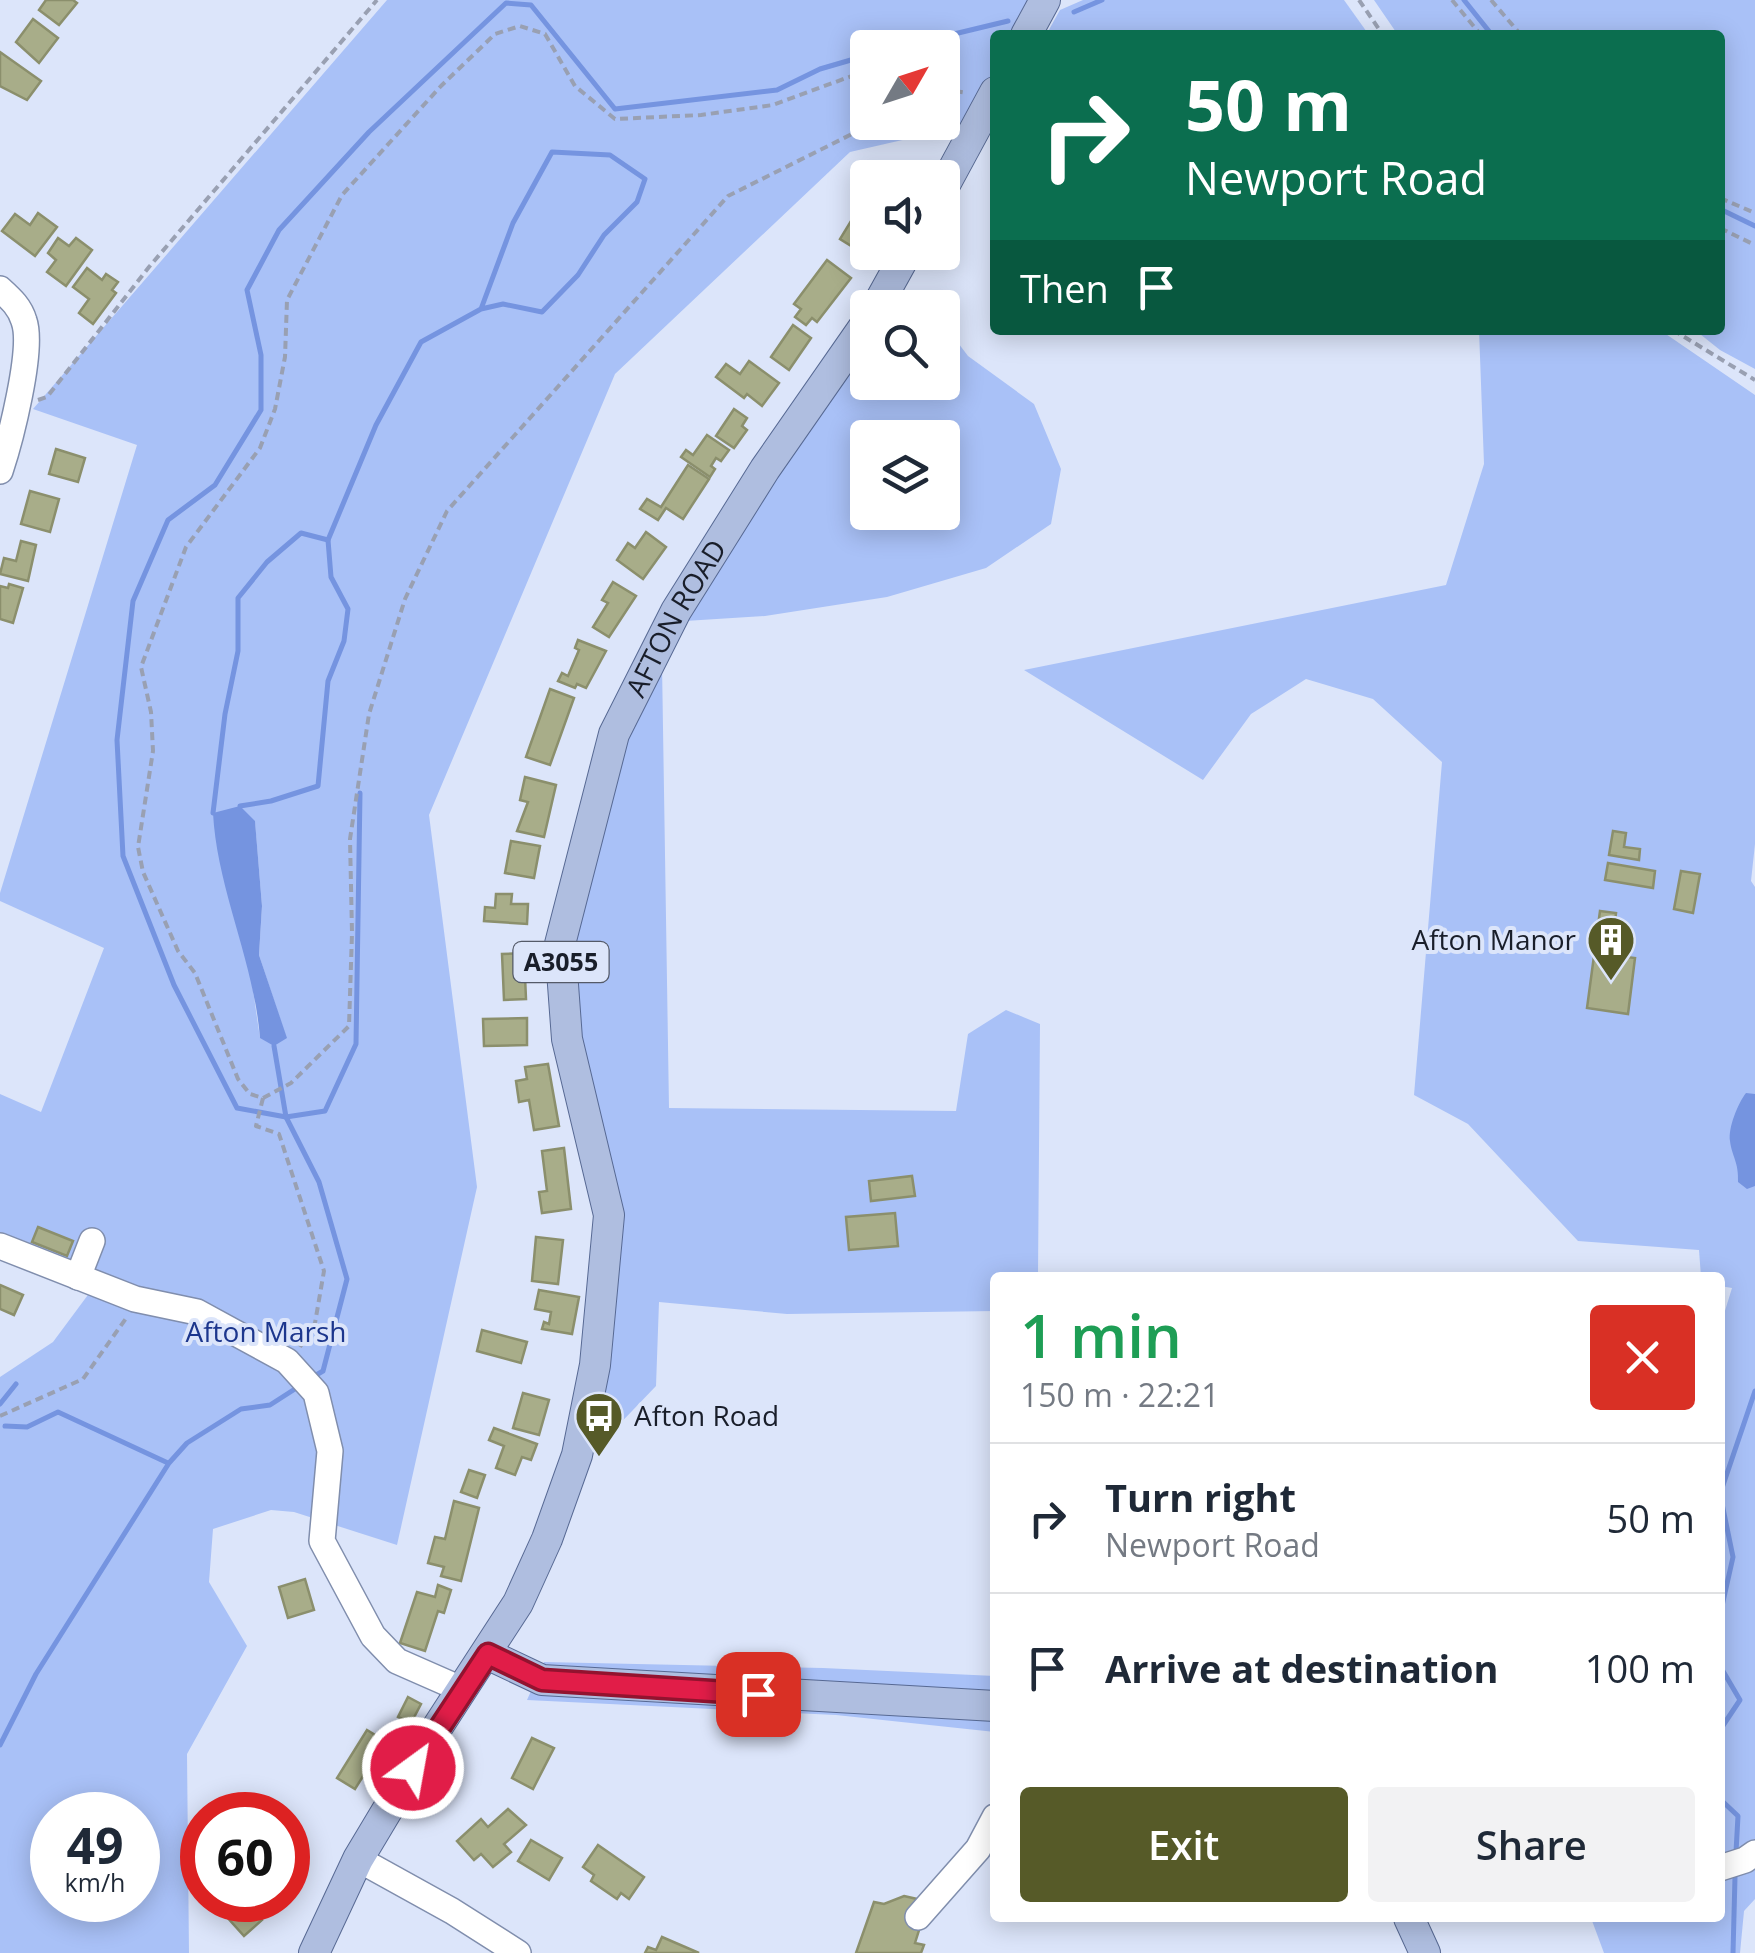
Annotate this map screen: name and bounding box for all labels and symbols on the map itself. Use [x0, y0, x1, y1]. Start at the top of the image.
north arrow [850, 30, 960, 140]
street label: AFTON ROAD [616, 532, 734, 703]
building icon: Afton Manor [1585, 914, 1637, 982]
place label: Afton Manor [1411, 920, 1577, 958]
road number: A3055 [514, 942, 608, 982]
park label: Afton Marsh [185, 1312, 347, 1350]
bus stop icon: Afton Road [573, 1390, 625, 1458]
place label: Afton Road [634, 1396, 779, 1434]
pin [716, 1652, 801, 1737]
position arrow [361, 1716, 465, 1820]
speed limit sign: 60 [180, 1792, 310, 1922]

